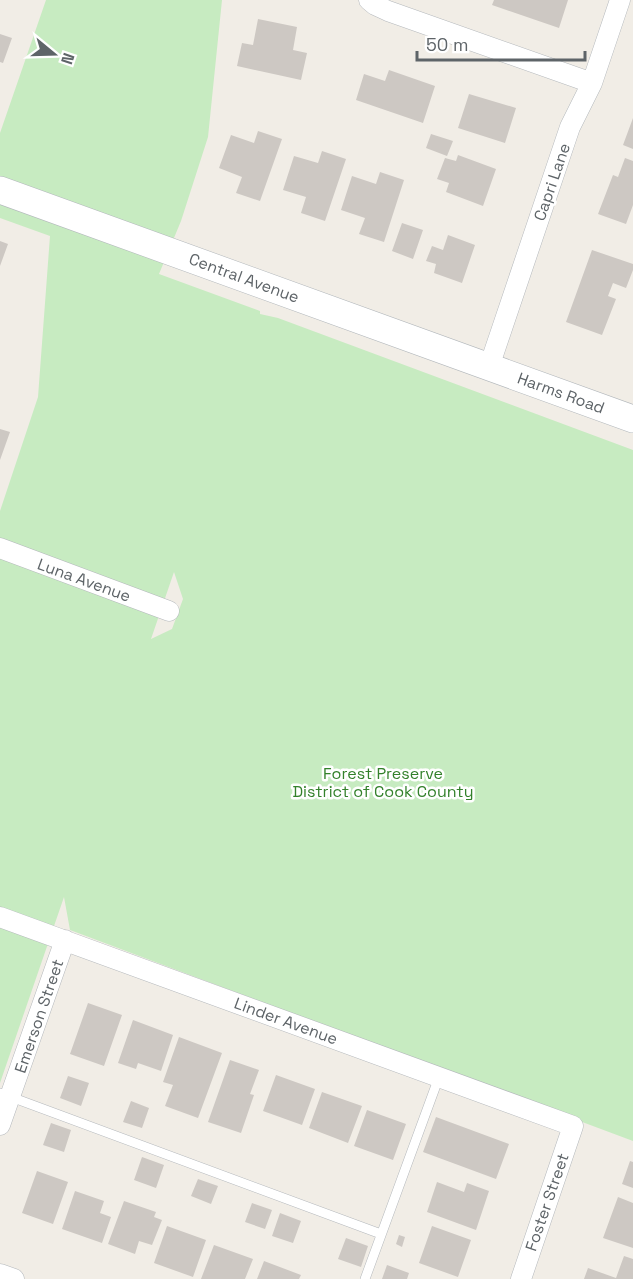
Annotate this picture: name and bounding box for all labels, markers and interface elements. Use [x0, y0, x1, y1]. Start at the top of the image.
north arrow [24, 24, 84, 84]
scale bar [417, 24, 585, 62]
text: 50 m [426, 33, 468, 56]
text: N [56, 50, 79, 67]
street label: Capri Lane [529, 140, 575, 224]
street label: Central Avenue [186, 248, 302, 308]
street label: Harms Road [515, 368, 607, 418]
street label: Luna Avenue [34, 553, 134, 607]
park label: Forest Preserve District of Cook County [292, 763, 474, 802]
street label: Emerson Street [10, 956, 68, 1076]
street label: Linder Avenue [231, 993, 341, 1049]
street label: Foster Street [520, 1150, 574, 1254]

